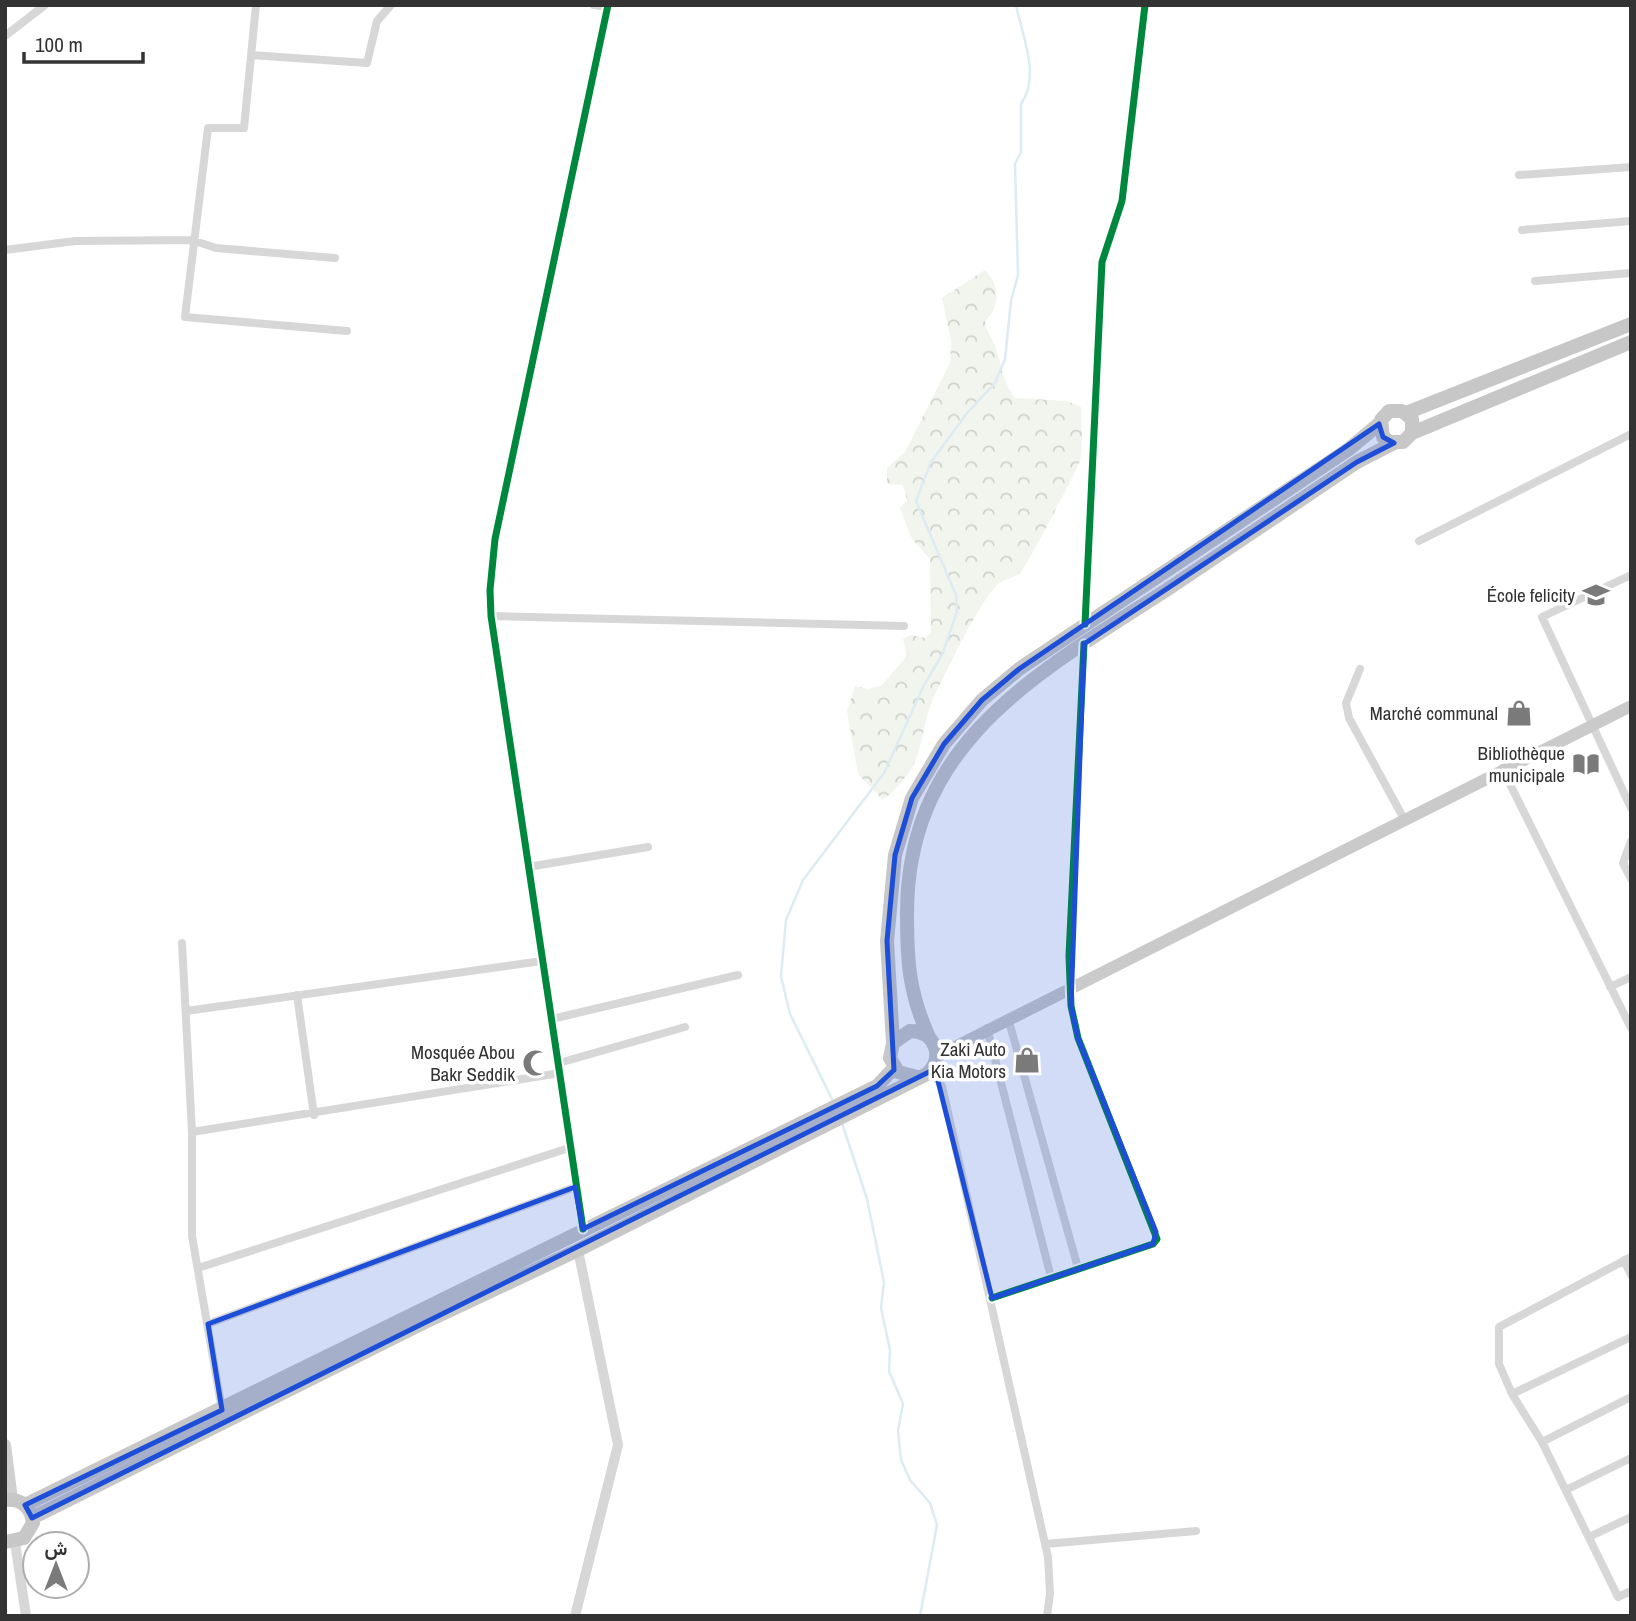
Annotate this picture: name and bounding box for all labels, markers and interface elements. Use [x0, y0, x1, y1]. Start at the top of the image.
scale bar [24, 21, 144, 65]
text: 100 m [35, 30, 83, 59]
school or university icon: École felicity [1581, 580, 1611, 610]
place label: École felicity [1487, 582, 1575, 608]
shop icon: Marché communal [1504, 698, 1534, 728]
place label: Marché communal [1370, 700, 1498, 726]
place label: Bibliothèque municipale [1478, 740, 1565, 788]
library icon: Bibliothèque municipale [1571, 749, 1601, 779]
place label: Zaki Auto Kia Motors [931, 1036, 1006, 1084]
place label: Mosquée Abou Bakr Seddik [411, 1039, 515, 1087]
shop icon: Zaki Auto Kia Motors [1012, 1045, 1042, 1075]
mosque icon: Mosquée Abou Bakr Seddik [521, 1048, 551, 1078]
north arrow [21, 1530, 91, 1600]
text: ش [45, 1535, 68, 1561]

